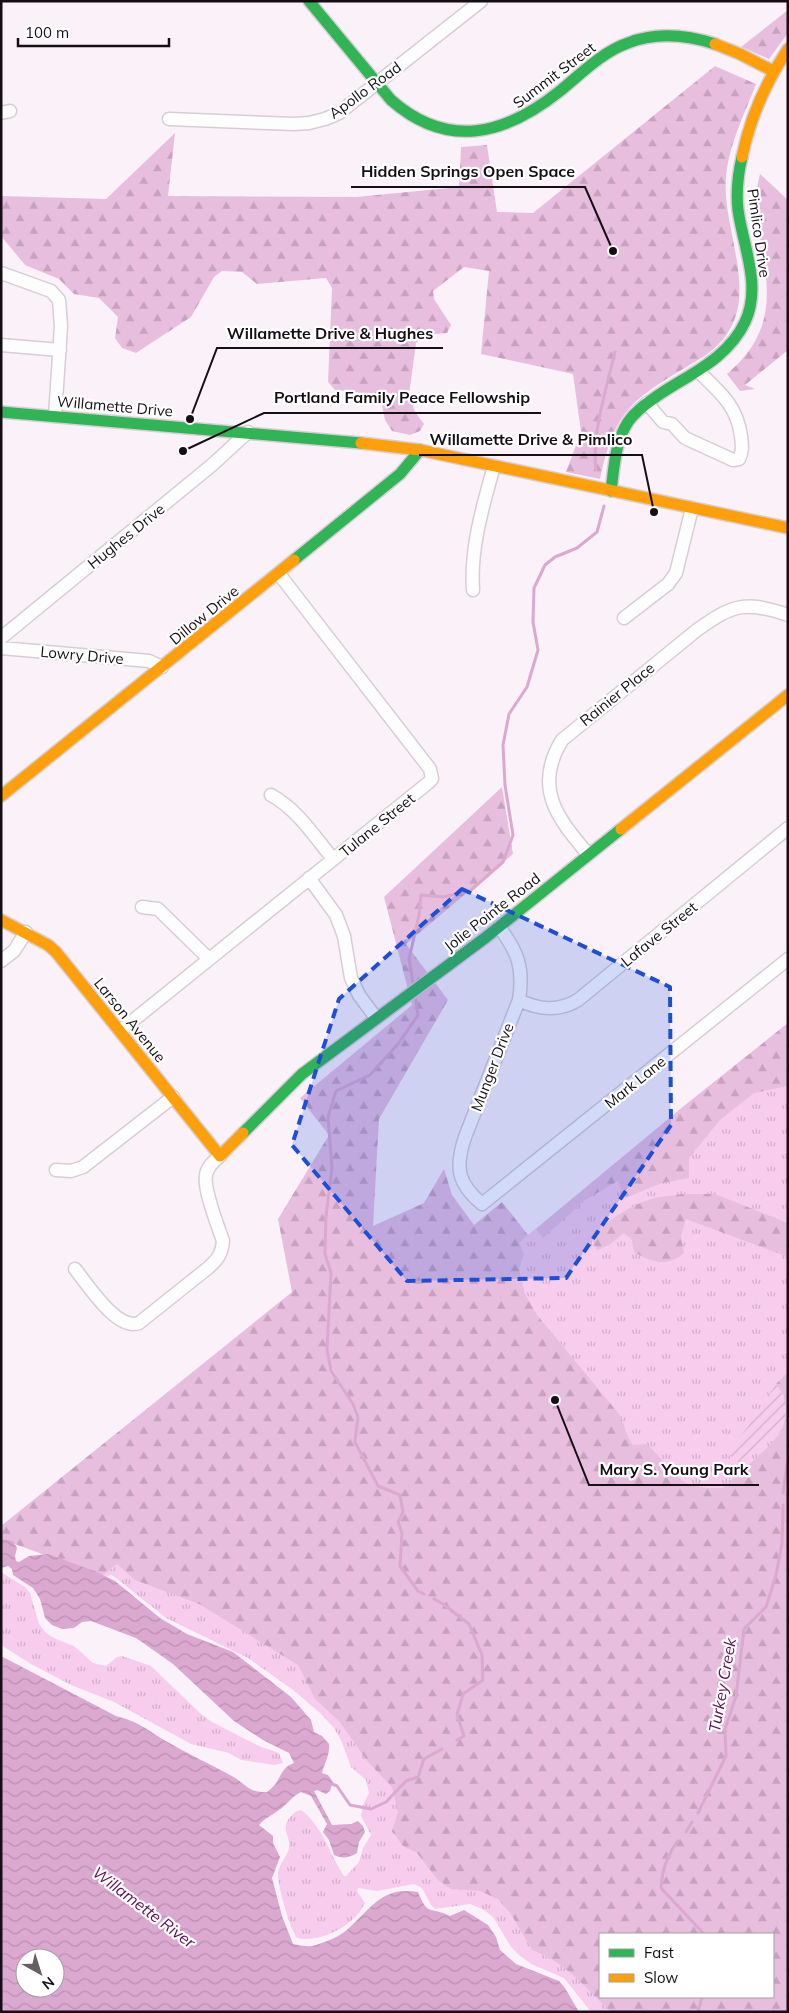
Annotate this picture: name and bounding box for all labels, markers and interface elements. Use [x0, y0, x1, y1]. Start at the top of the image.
scale bar [18, 15, 169, 47]
text: 100 m [25, 23, 69, 42]
street label: Summit Street [509, 38, 599, 112]
street label: Apollo Road [325, 57, 405, 123]
callout: Hidden Springs Open Space [351, 156, 585, 187]
text: Hidden Springs Open Space [361, 161, 575, 181]
street label: Pimlico Drive [743, 187, 775, 279]
callout: Willamette Drive & Hughes [217, 317, 443, 348]
text: Willamette Drive & Hughes [227, 323, 433, 343]
callout: Portland Family Peace Fellowship [264, 382, 541, 413]
text: Portland Family Peace Fellowship [274, 387, 530, 407]
street label: Willamette Drive [56, 391, 174, 421]
callout: Willamette Drive & Pimlico [419, 424, 642, 455]
text: Willamette Drive & Pimlico [430, 429, 632, 449]
street label: Hughes Drive [84, 499, 168, 573]
street label: Dillow Drive [166, 581, 242, 649]
street label: Lowry Drive [40, 642, 124, 668]
street label: Rainier Place [576, 658, 658, 730]
street label: Tulane Street [335, 789, 419, 861]
street label: Jolie Pointe Road [440, 868, 544, 956]
street label: Lafave Street [617, 898, 701, 970]
street label: Larson Avenue [90, 974, 170, 1066]
street label: Munger Drive [466, 1020, 518, 1114]
street label: Mark Lane [601, 1052, 669, 1112]
callout: Mary S. Young Park [589, 1454, 759, 1485]
text: Mary S. Young Park [599, 1459, 750, 1479]
water label: Turkey Creek [704, 1636, 740, 1734]
water label: Willamette River [89, 1862, 200, 1953]
legend [599, 1933, 774, 1998]
text: Fast [644, 1943, 674, 1962]
north arrow [15, 1948, 65, 1998]
text: Slow [644, 1968, 678, 1987]
text: N [38, 1973, 58, 1993]

